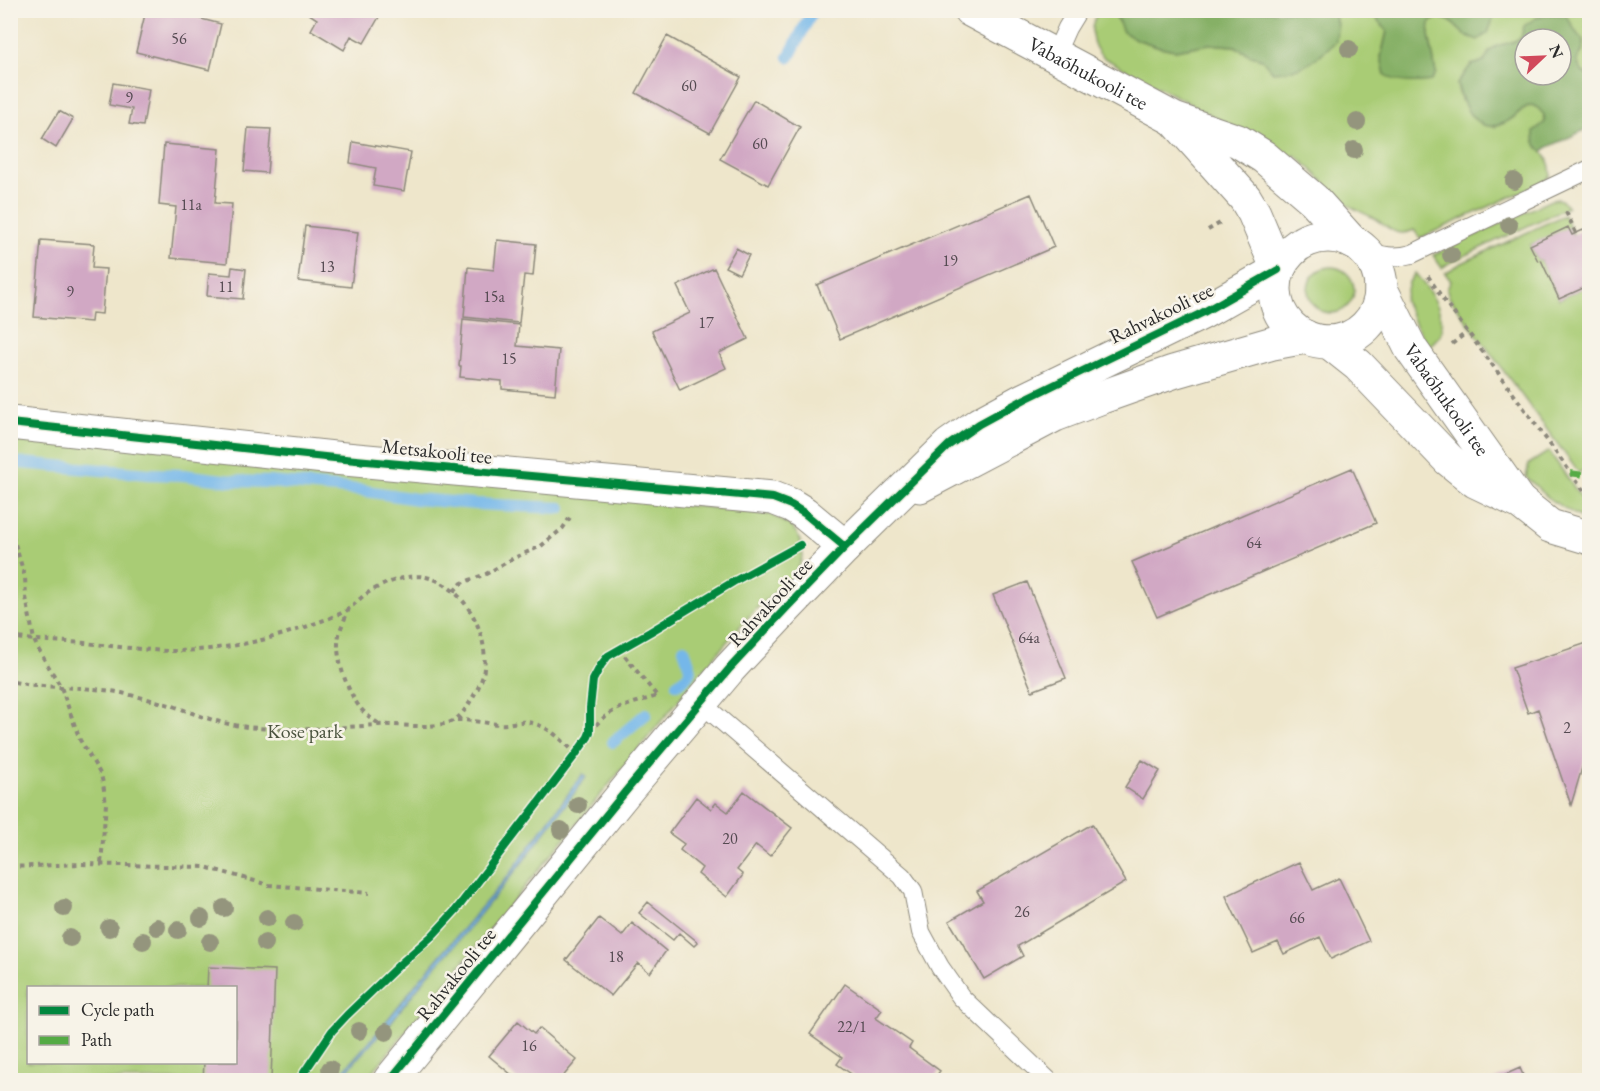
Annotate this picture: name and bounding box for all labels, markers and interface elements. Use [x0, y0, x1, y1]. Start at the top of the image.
north arrow [1513, 27, 1573, 87]
house number: 56 [171, 28, 187, 49]
street label: Vabaõhukooli tee [1024, 31, 1153, 116]
text: N [1544, 41, 1569, 61]
house number: 60 [681, 75, 697, 96]
house number: 9 [125, 87, 133, 108]
house number: 60 [752, 133, 768, 154]
house number: 11a [180, 194, 202, 215]
house number: 19 [942, 250, 958, 271]
house number: 13 [319, 256, 335, 277]
house number: 11 [218, 276, 234, 297]
street label: Rahvakooli tee [1105, 277, 1218, 349]
house number: 9 [66, 281, 74, 302]
house number: 15a [483, 286, 505, 307]
house number: 17 [698, 312, 714, 333]
street label: Vabaõhukooli tee [1398, 338, 1496, 461]
house number: 15 [501, 348, 517, 369]
street label: Metsakooli tee [381, 432, 493, 470]
house number: 64 [1246, 532, 1262, 553]
street label: Rahvakooli tee [722, 552, 818, 652]
house number: 64a [1018, 627, 1040, 648]
house number: 2 [1563, 717, 1571, 738]
park label: Kose park [267, 718, 344, 744]
house number: 20 [722, 828, 738, 849]
house number: 26 [1014, 901, 1030, 922]
house number: 66 [1289, 907, 1305, 928]
street label: Rahvakooli tee [410, 922, 502, 1026]
house number: 18 [608, 946, 624, 967]
legend [27, 986, 237, 1064]
text: Cycle path [81, 998, 155, 1021]
house number: 22/1 [837, 1016, 867, 1037]
text: Path [81, 1028, 112, 1051]
house number: 16 [521, 1035, 537, 1056]

